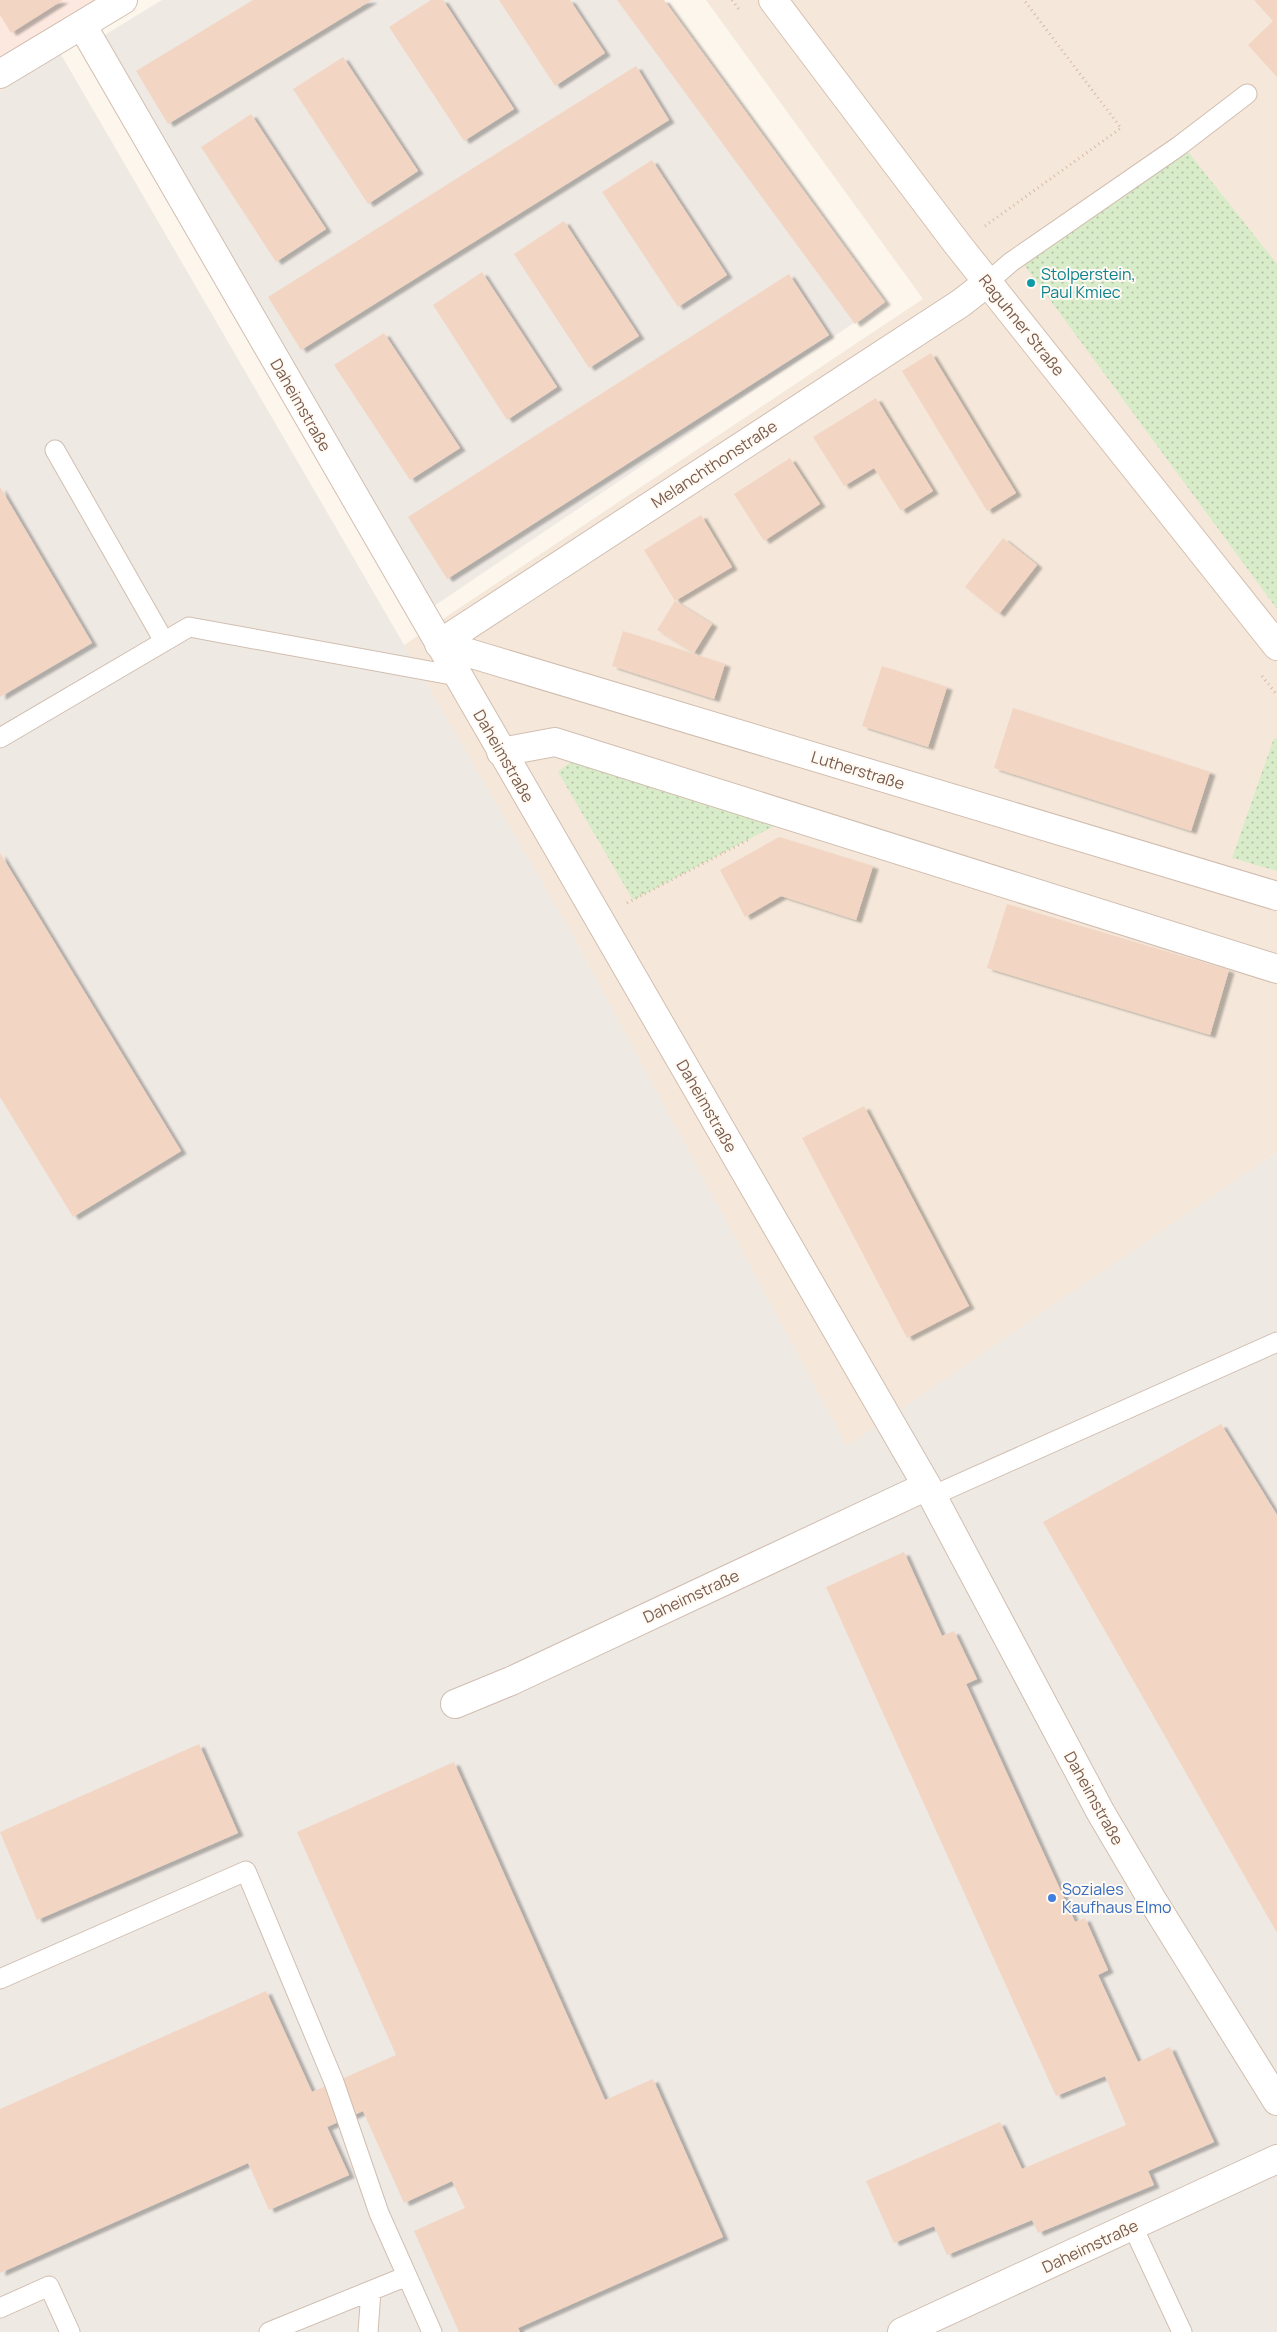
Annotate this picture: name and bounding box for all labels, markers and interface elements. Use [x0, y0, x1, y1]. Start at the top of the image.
place label: Stolperstein, Paul Kmiec [1041, 263, 1136, 303]
street label: Raguhner Straße [974, 270, 1070, 380]
marker: Stolperstein, Paul Kmiec [1025, 277, 1037, 289]
street label: Daheimstraße [266, 355, 336, 455]
street label: Melanchthonstraße [647, 415, 781, 513]
street label: Daheimstraße [469, 706, 539, 806]
street label: Lutherstraße [809, 745, 907, 795]
street label: Daheimstraße [672, 1056, 742, 1156]
street label: Daheimstraße [639, 1564, 743, 1628]
street label: Daheimstraße [1059, 1747, 1129, 1849]
place label: Soziales Kaufhaus Elmo [1062, 1878, 1171, 1918]
marker: Soziales Kaufhaus Elmo [1046, 1892, 1058, 1904]
street label: Daheimstraße [1038, 2214, 1142, 2278]

